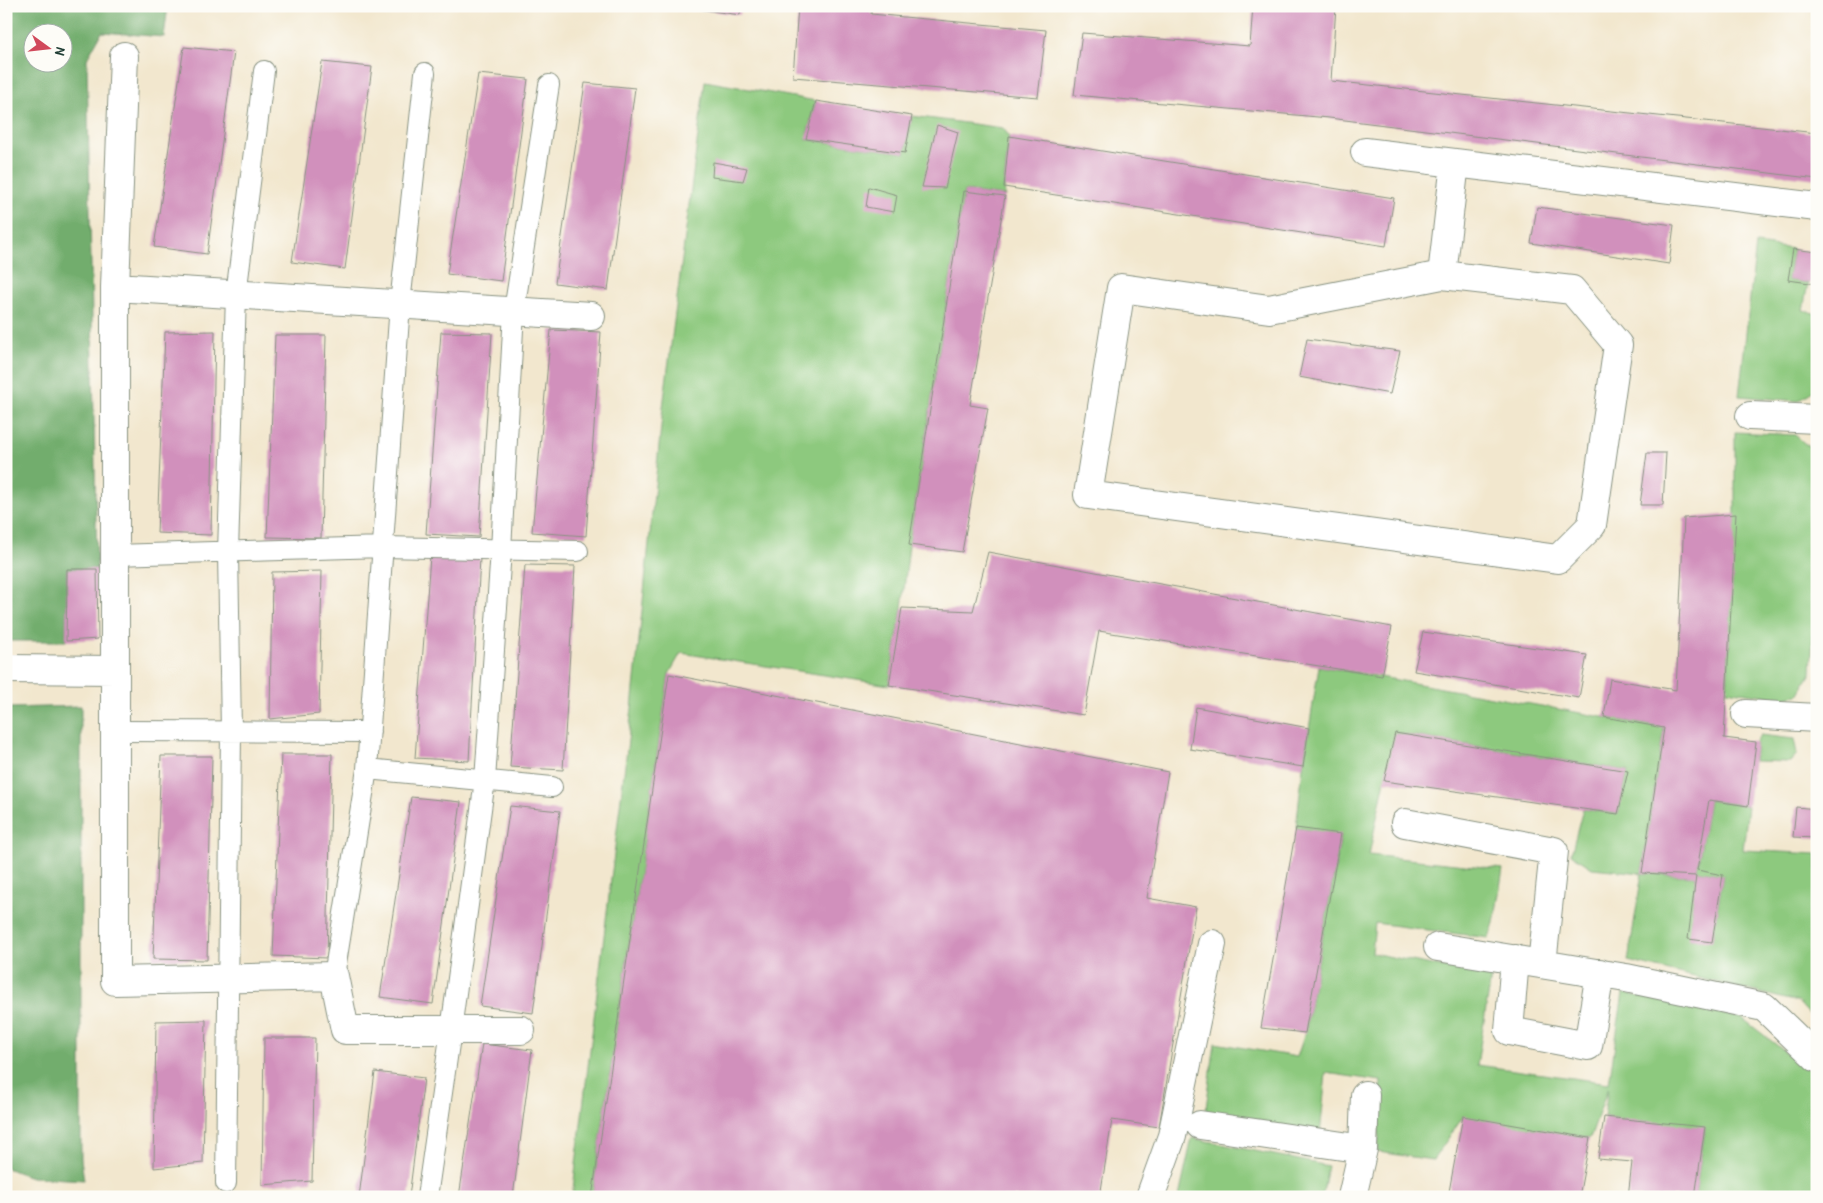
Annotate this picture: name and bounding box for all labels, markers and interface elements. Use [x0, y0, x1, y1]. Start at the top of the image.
north arrow [22, 22, 72, 72]
text: N [51, 45, 71, 58]

